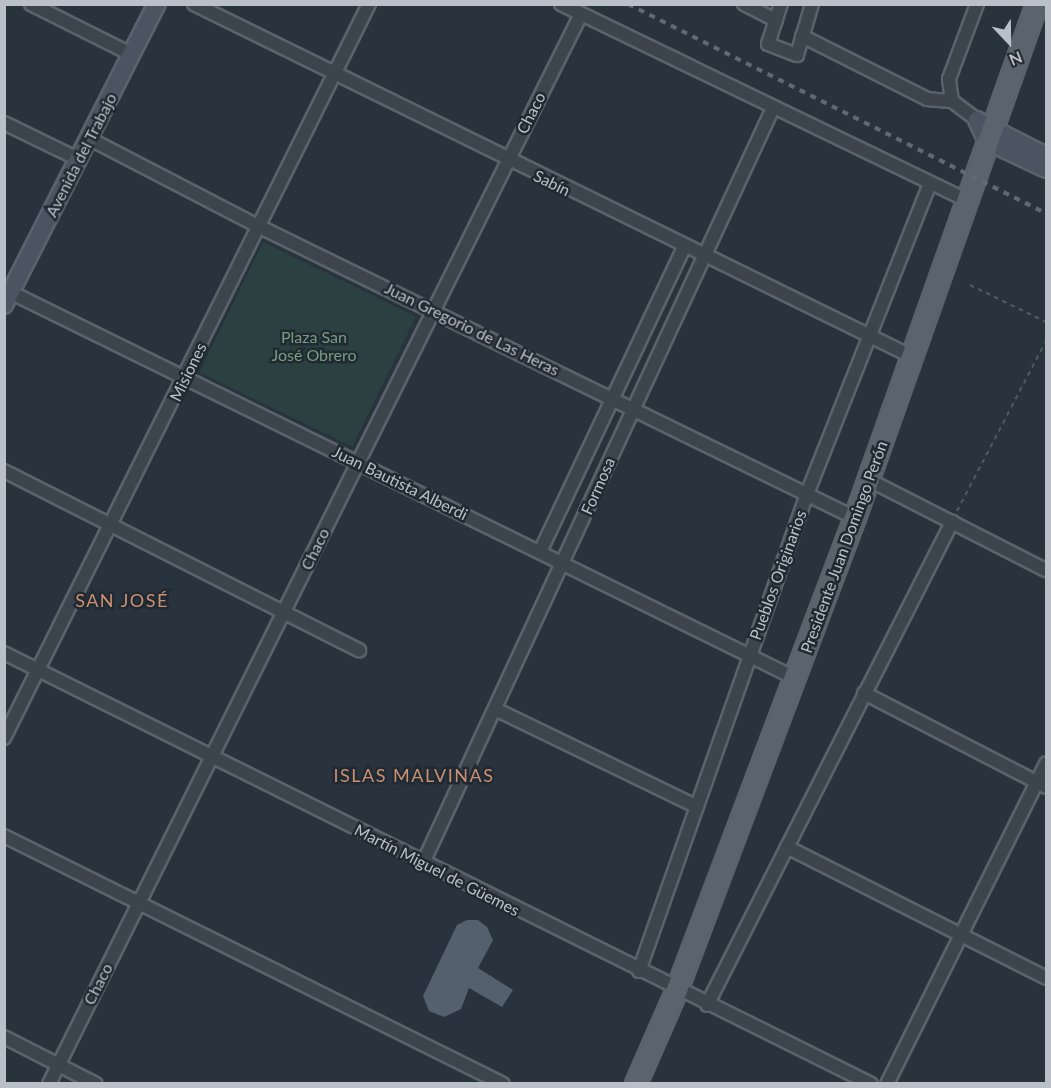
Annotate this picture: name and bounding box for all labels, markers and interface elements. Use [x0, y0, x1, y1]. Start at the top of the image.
north arrow [979, 12, 1039, 72]
text: N [1007, 48, 1025, 70]
street label: Chaco [512, 89, 550, 137]
street label: Avenida del Trabajo [41, 90, 121, 220]
street label: Sabín [531, 166, 573, 200]
street label: Juan Gregorio de Las Heras [382, 278, 562, 380]
park label: Plaza San José Obrero [271, 327, 357, 365]
street label: Misiones [166, 340, 210, 404]
street label: Presidente Juan Domingo Perón [797, 438, 891, 656]
street label: Juan Bautista Alberdi [329, 442, 471, 524]
street label: Formosa [577, 455, 619, 517]
street label: Pueblos Originarios [746, 507, 810, 643]
street label: Chaco [297, 525, 333, 573]
district label: SAN JOSÉ [75, 589, 169, 611]
district label: ISLAS MALVINAS [333, 764, 495, 786]
street label: Martín Miguel de Güemes [351, 820, 523, 920]
street label: Chaco [79, 960, 117, 1008]

